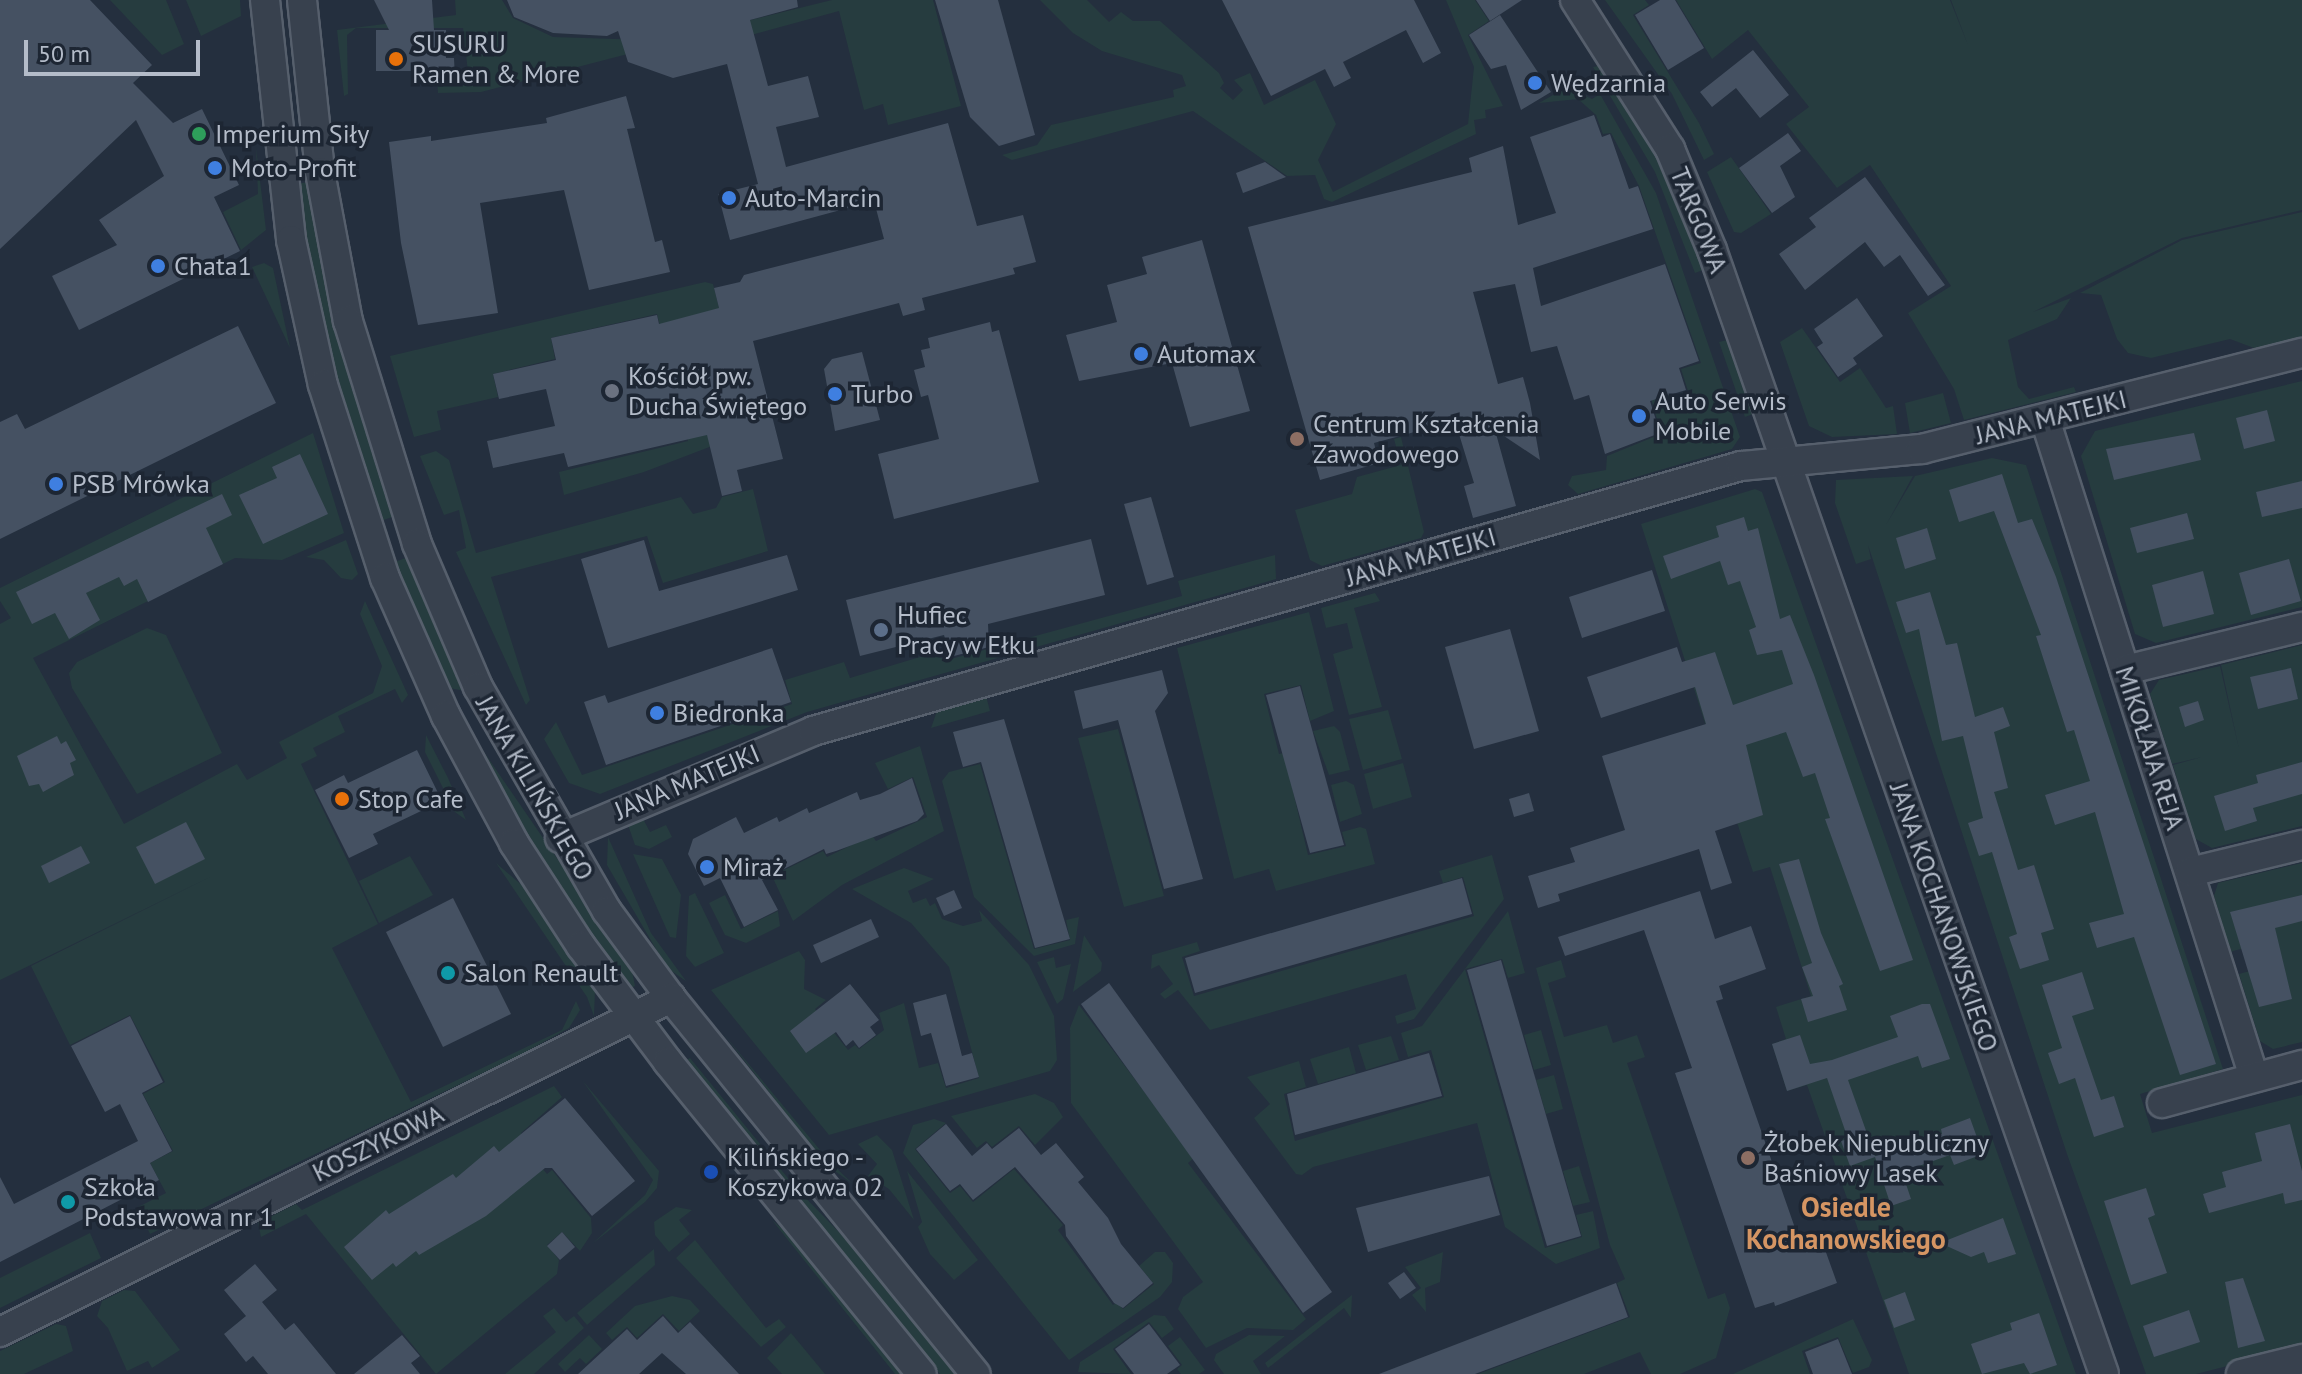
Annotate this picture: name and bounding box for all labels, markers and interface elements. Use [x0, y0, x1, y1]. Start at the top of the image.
scale bar [28, 24, 204, 74]
place label: SUSURU Ramen & More [412, 28, 580, 90]
text: 50 m [38, 38, 90, 69]
marker: SUSURU Ramen & More [387, 50, 405, 68]
place label: Wędzarnia [1551, 67, 1666, 99]
marker: Wędzarnia [1526, 74, 1544, 92]
place label: Imperium Siły [215, 118, 369, 150]
marker: Imperium Siły [190, 125, 208, 143]
place label: Moto-Profit [231, 152, 357, 184]
marker: Moto-Profit [206, 159, 224, 177]
street label: TARGOWA [1664, 163, 1734, 277]
place label: Auto-Marcin [745, 182, 881, 214]
marker: Auto-Marcin [720, 189, 738, 207]
place label: Chata1 [174, 250, 252, 282]
marker: Chata1 [149, 257, 167, 275]
place label: Automax [1157, 338, 1256, 370]
marker: Automax [1132, 345, 1150, 363]
place label: Kościół pw. Ducha Świętego [628, 360, 807, 422]
place label: Turbo [851, 378, 914, 410]
marker: Kościół pw. Ducha Świętego [603, 382, 621, 400]
street label: JANA MATEJKI [1972, 383, 2130, 451]
marker: Turbo [826, 385, 844, 403]
place label: Auto Serwis Mobile [1655, 385, 1787, 446]
marker: Auto Serwis Mobile [1630, 407, 1648, 425]
place label: Centrum Kształcenia Zawodowego [1313, 408, 1540, 470]
marker: Centrum Kształcenia Zawodowego [1288, 430, 1306, 448]
place label: PSB Mrówka [72, 468, 210, 500]
marker: PSB Mrówka [47, 475, 65, 493]
street label: JANA MATEJKI [1342, 521, 1500, 593]
place label: Hufiec Pracy w Ełku [897, 599, 1037, 660]
marker: Hufiec Pracy w Ełku [872, 621, 890, 639]
street label: MIKOŁAJA REJA [2109, 662, 2191, 834]
street label: JANA KILIŃSKIEGO [469, 690, 601, 886]
place label: Biedronka [673, 697, 785, 729]
marker: Biedronka [648, 704, 666, 722]
street label: JANA MATEJKI [609, 737, 765, 827]
street label: JANA KOCHANOWSKIEGO [1883, 778, 2005, 1056]
place label: Stop Cafe [358, 783, 464, 815]
marker: Stop Cafe [333, 790, 351, 808]
place label: Miraż [723, 851, 784, 883]
marker: Miraż [698, 858, 716, 876]
place label: Salon Renault [464, 957, 618, 989]
marker: Salon Renault [439, 964, 457, 982]
street label: KOSZYKOWA [307, 1098, 449, 1188]
place label: Żłobek Niepubliczny Baśniowy Lasek [1764, 1127, 1990, 1188]
place label: Kilińskiego - Koszykowa 02 [727, 1141, 883, 1202]
marker: Żłobek Niepubliczny Baśniowy Lasek [1739, 1149, 1757, 1167]
marker: Kilińskiego - Koszykowa 02 [702, 1163, 720, 1181]
place label: Szkoła Podstawowa nr 1 [84, 1171, 274, 1232]
district label: Osiedle Kochanowskiego [1746, 1190, 1946, 1256]
marker: Szkoła Podstawowa nr 1 [59, 1193, 77, 1211]

